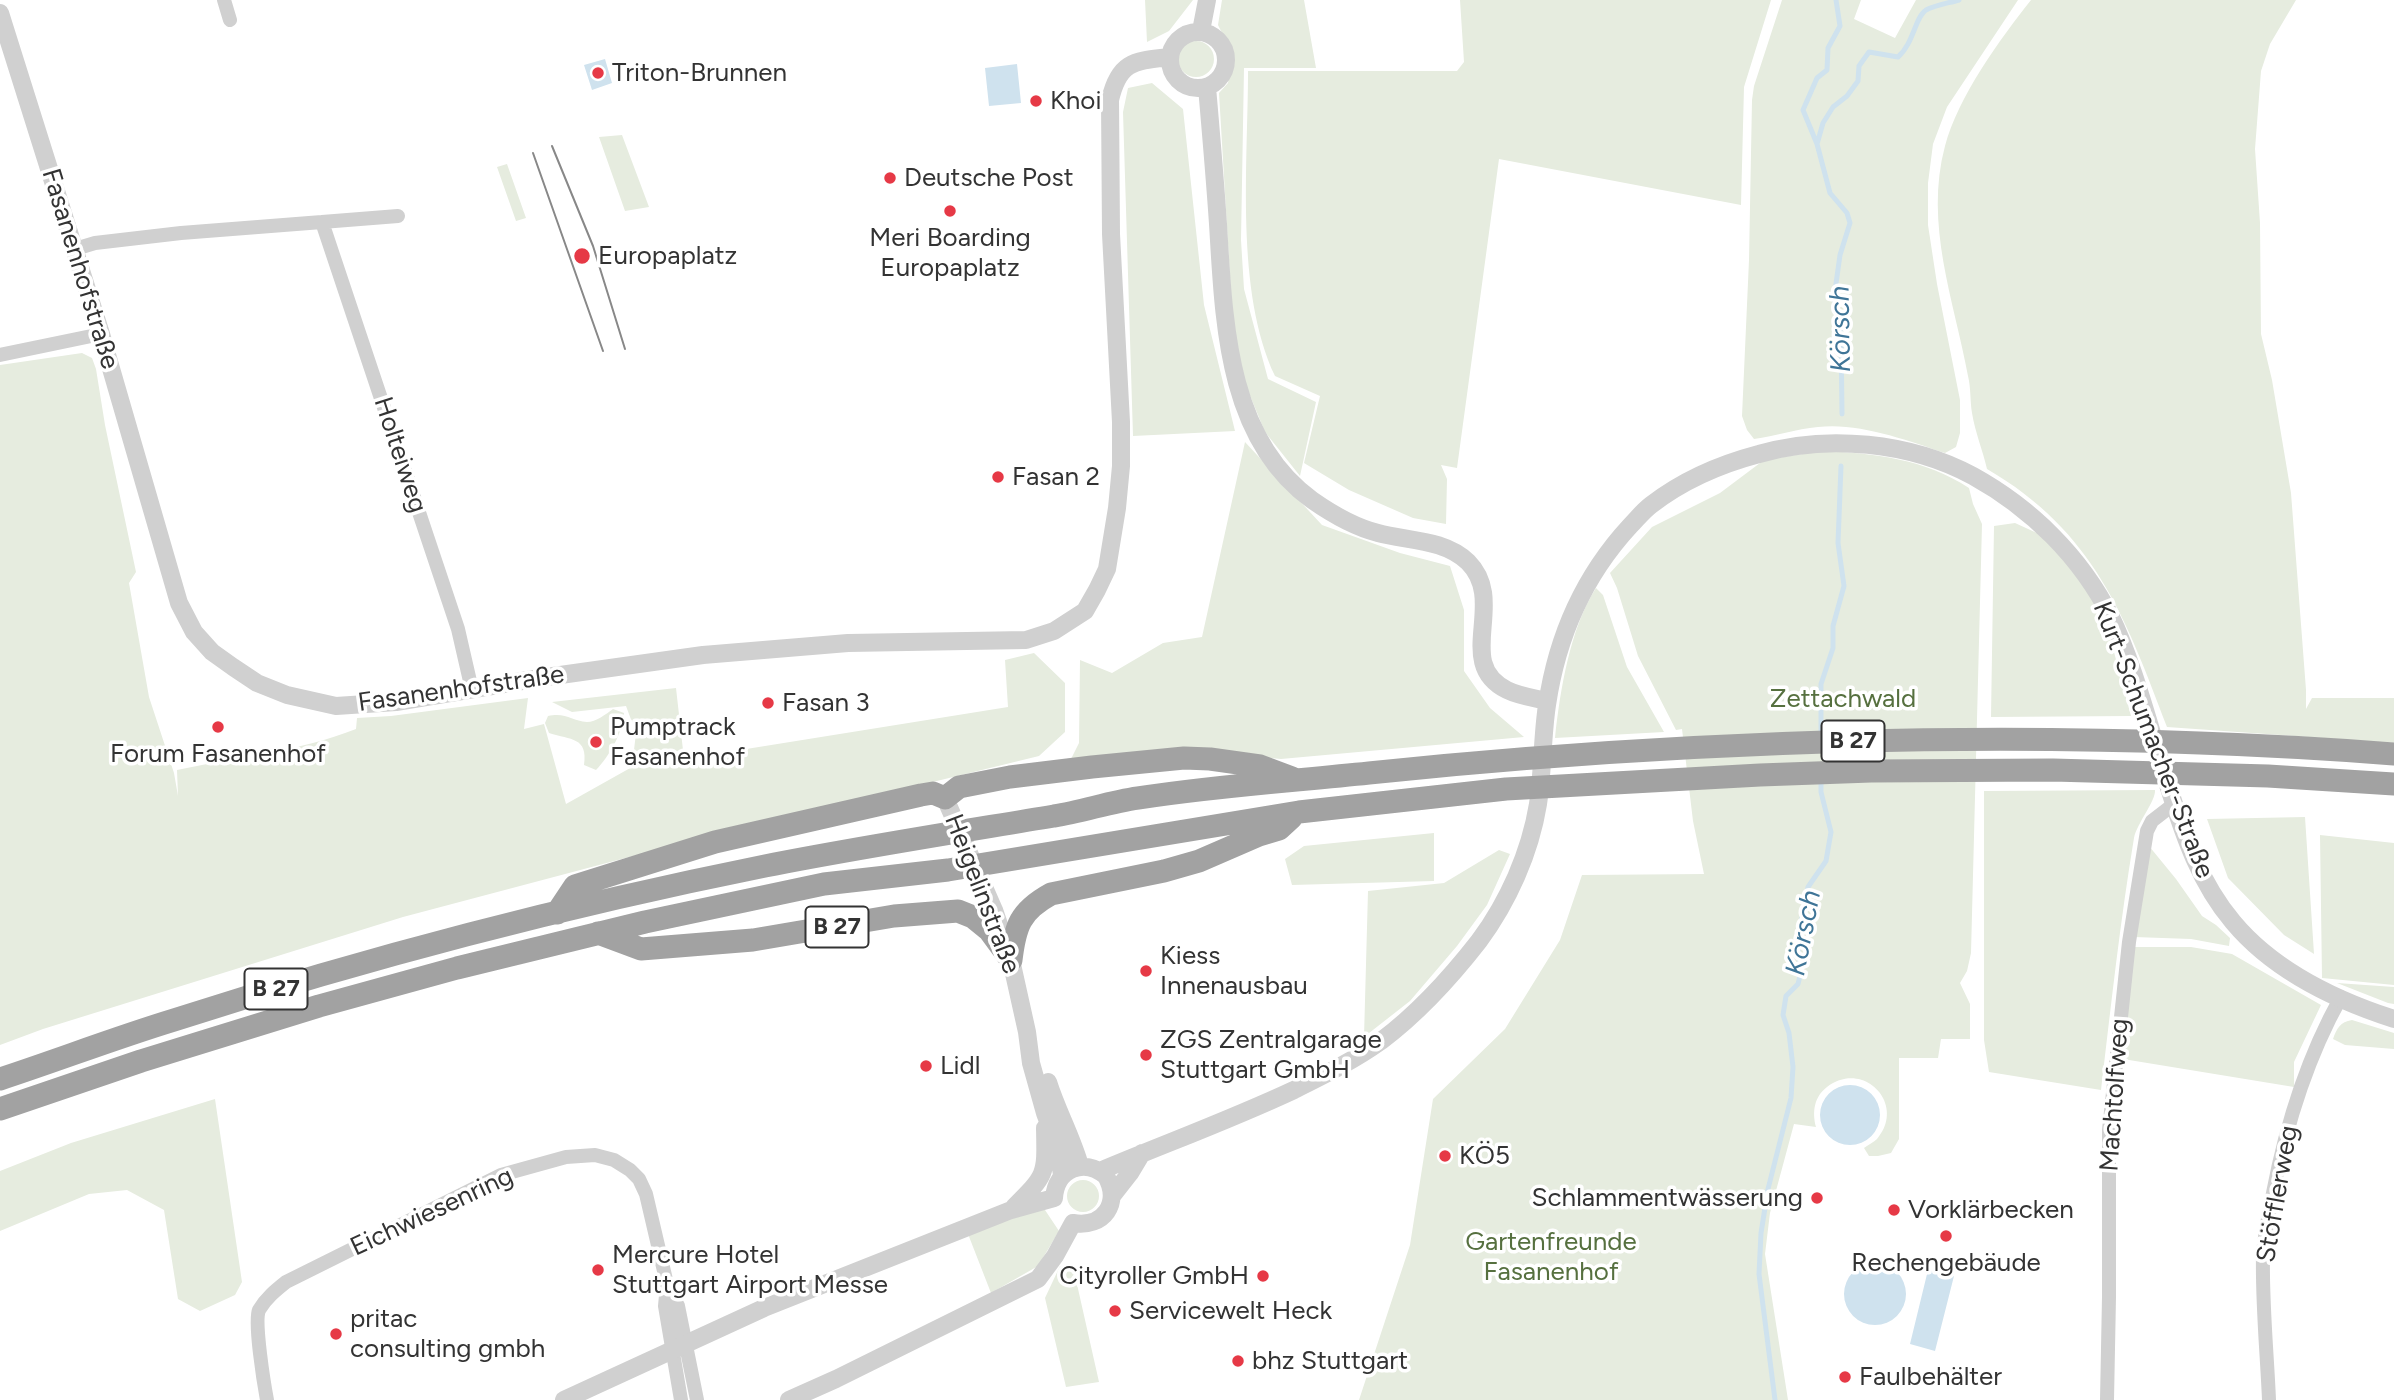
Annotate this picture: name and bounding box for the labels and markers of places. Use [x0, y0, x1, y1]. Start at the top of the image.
place label: Triton-Brunnen [612, 57, 787, 89]
marker: Triton-Brunnen [590, 65, 606, 81]
place label: Khoi [1050, 85, 1101, 117]
marker: Khoi [1028, 93, 1044, 109]
place label: Deutsche Post [904, 162, 1074, 194]
marker: Deutsche Post [882, 170, 898, 186]
marker: Meri Boarding Europaplatz [942, 203, 958, 219]
place label: Meri Boarding Europaplatz [869, 222, 1031, 284]
place label: Europaplatz [598, 240, 737, 272]
marker: Europaplatz [572, 246, 592, 266]
place label: Fasan 2 [1012, 461, 1100, 493]
marker: Fasan 2 [990, 469, 1006, 485]
place label: Fasan 3 [782, 687, 870, 719]
marker: Fasan 3 [760, 695, 776, 711]
place label: Pumptrack Fasanenhof [610, 711, 745, 772]
marker: Forum Fasanenhof [210, 719, 226, 735]
marker: Pumptrack Fasanenhof [588, 734, 604, 750]
place label: Forum Fasanenhof [110, 738, 326, 770]
place label: Kiess Innenausbau [1160, 940, 1308, 1002]
marker: Kiess Innenausbau [1138, 963, 1154, 979]
place label: ZGS Zentralgarage Stuttgart GmbH [1160, 1024, 1382, 1086]
marker: ZGS Zentralgarage Stuttgart GmbH [1138, 1047, 1154, 1063]
place label: Lidl [940, 1050, 981, 1082]
marker: Lidl [918, 1058, 934, 1074]
place label: KÖ5 [1459, 1140, 1510, 1172]
marker: KÖ5 [1437, 1148, 1453, 1164]
place label: Schlammentwässerung [1532, 1182, 1803, 1214]
marker: Schlammentwässerung [1809, 1190, 1825, 1206]
place label: Vorklärbecken [1908, 1194, 2074, 1226]
marker: Vorklärbecken [1886, 1202, 1902, 1218]
marker: Rechengebäude [1938, 1228, 1954, 1244]
place label: Mercure Hotel Stuttgart Airport Messe [612, 1239, 888, 1300]
place label: Rechengebäude [1851, 1247, 2041, 1279]
place label: Cityroller GmbH [1059, 1260, 1249, 1292]
marker: Mercure Hotel Stuttgart Airport Messe [590, 1262, 606, 1278]
marker: Cityroller GmbH [1255, 1268, 1271, 1284]
place label: Servicewelt Heck [1129, 1295, 1332, 1327]
place label: pritac consulting gmbh [350, 1303, 545, 1364]
marker: Servicewelt Heck [1107, 1303, 1123, 1319]
marker: pritac consulting gmbh [328, 1326, 344, 1342]
place label: bhz Stuttgart [1252, 1345, 1408, 1377]
marker: bhz Stuttgart [1230, 1353, 1246, 1369]
place label: Faulbehälter [1859, 1361, 2002, 1393]
marker: Faulbehälter [1837, 1369, 1853, 1385]

